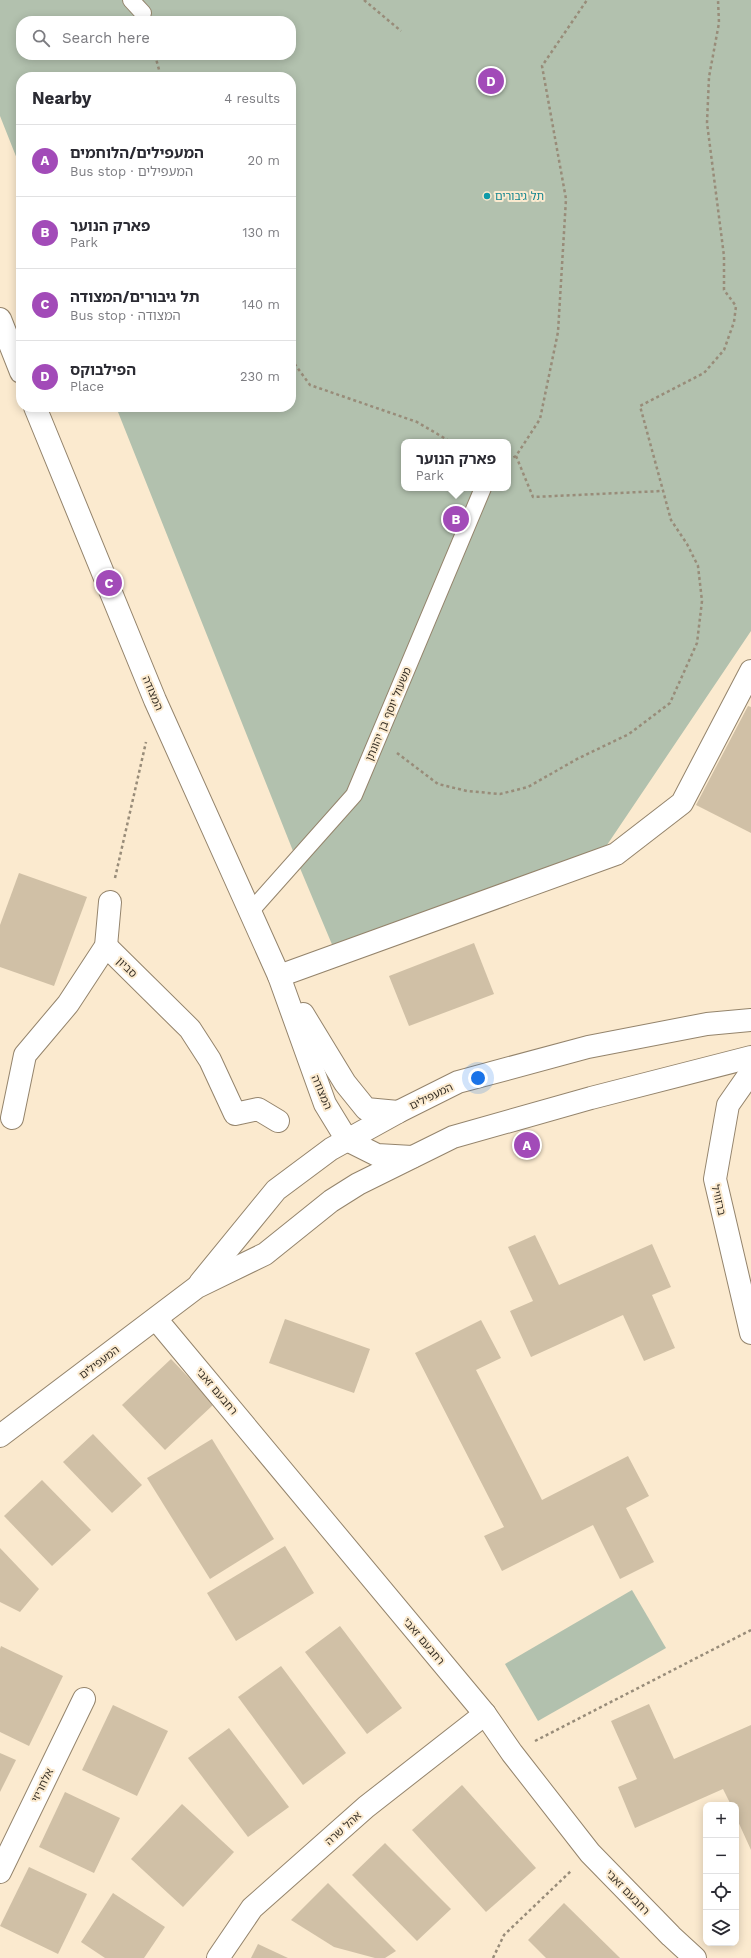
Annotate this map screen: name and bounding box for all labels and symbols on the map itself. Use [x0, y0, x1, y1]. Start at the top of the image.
pin: D [478, 66, 504, 96]
place label: תל גיבורים [495, 190, 544, 203]
marker: תל גיבורים [482, 191, 492, 201]
pin: B [443, 504, 469, 534]
pin: C [96, 568, 122, 598]
street label: משעול יוסף בן יהונתן [363, 665, 414, 763]
street label: המצודה [139, 674, 166, 712]
street label: סביון [114, 955, 140, 980]
your location [468, 1068, 488, 1088]
street label: המצודה [308, 1073, 335, 1111]
street label: המעפילים [407, 1080, 455, 1113]
pin: A [514, 1130, 540, 1160]
street label: ברזוויל [709, 1184, 728, 1217]
street label: המעפילים [77, 1343, 122, 1382]
street label: רחבעם זאבי [193, 1365, 240, 1417]
street label: רחבעם זאבי [400, 1615, 447, 1667]
street label: אלחריזי [29, 1766, 56, 1804]
street label: אהל שרה [323, 1809, 364, 1848]
street label: רחבעם זאבי [603, 1867, 652, 1917]

